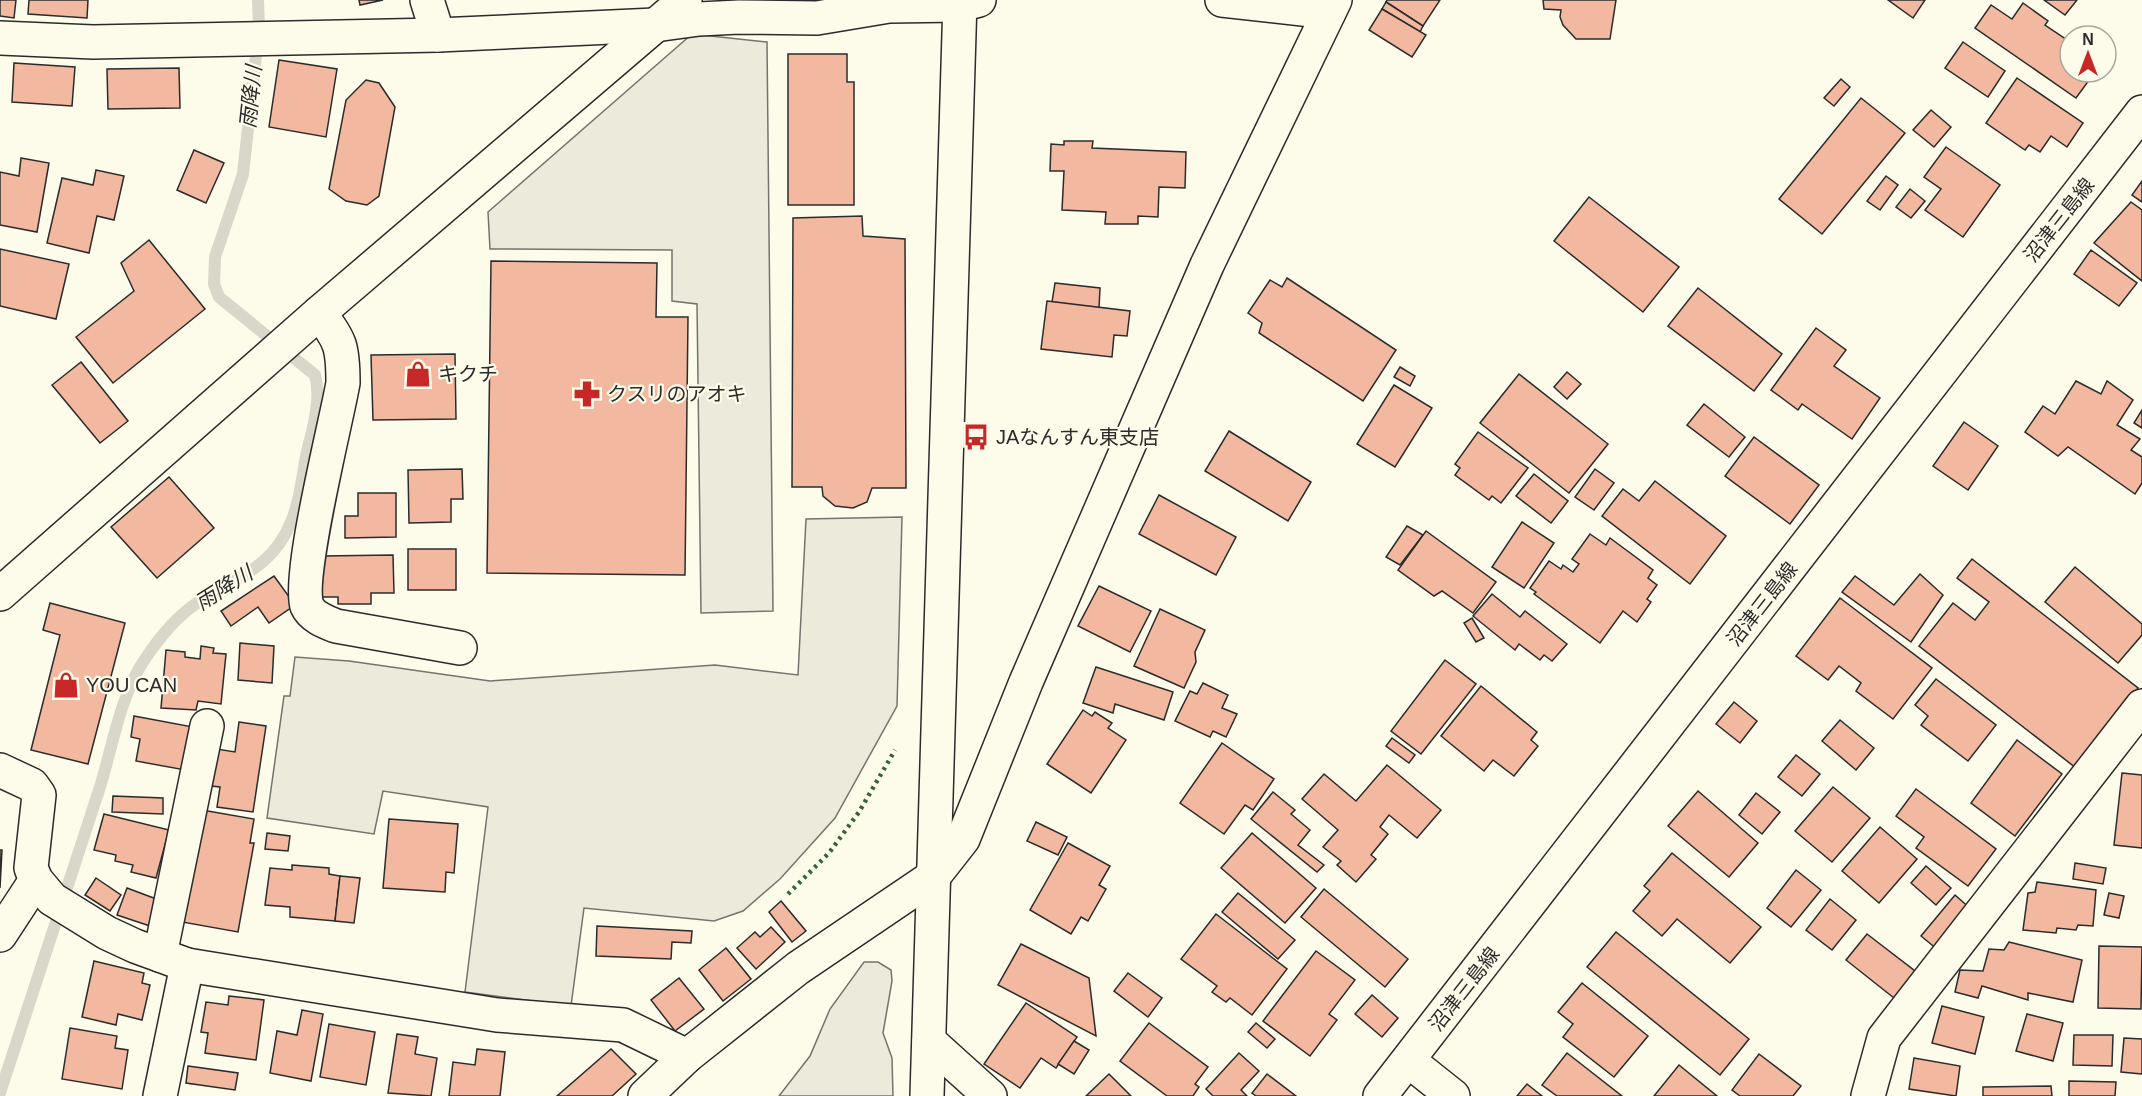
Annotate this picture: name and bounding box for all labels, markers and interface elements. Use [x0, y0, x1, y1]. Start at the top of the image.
north arrow [2058, 24, 2118, 84]
text: N [2082, 31, 2094, 48]
water label: 雨降川 [236, 62, 265, 129]
street label: 沼津三島線 [2020, 174, 2098, 266]
shop icon: キクチ [403, 359, 433, 389]
place label: キクチ [438, 363, 498, 385]
pharmacy icon: クスリのアオキ [572, 379, 602, 409]
place label: クスリのアオキ [607, 383, 746, 405]
bus stop icon: JAなんすん東支店 [961, 422, 991, 452]
place label: JAなんすん東支店 [996, 426, 1159, 448]
street label: 沼津三島線 [1723, 558, 1801, 650]
water label: 雨降川 [191, 560, 258, 614]
shop icon: YOU CAN [51, 670, 81, 700]
place label: YOU CAN [86, 674, 177, 696]
street label: 沼津三島線 [1425, 943, 1503, 1035]

